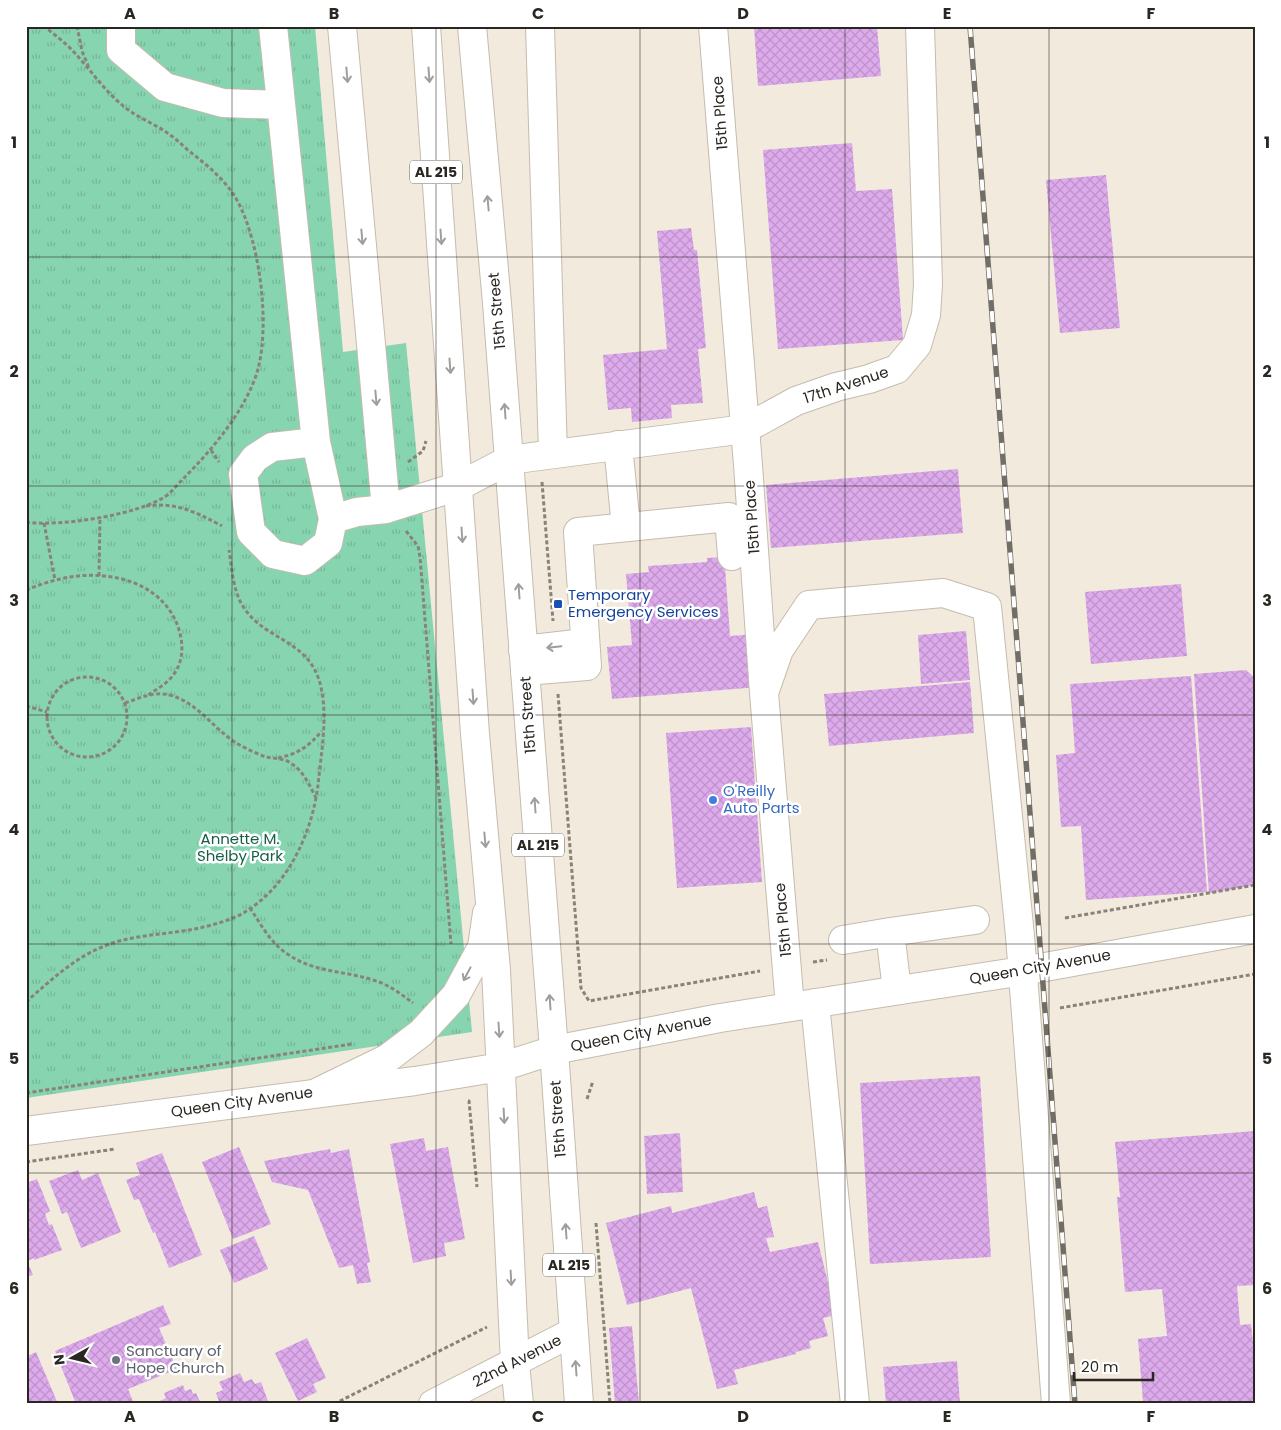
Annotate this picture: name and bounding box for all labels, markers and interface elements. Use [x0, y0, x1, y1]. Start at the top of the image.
text: A [124, 2, 136, 25]
text: B [329, 2, 339, 25]
text: C [532, 2, 544, 25]
text: D [737, 2, 749, 25]
text: E [943, 2, 951, 25]
text: F [1147, 2, 1156, 25]
one-way arrow [342, 67, 351, 83]
one-way arrow [425, 67, 434, 83]
street label: 15th Place [706, 75, 733, 151]
text: 1 [11, 131, 17, 154]
text: 1 [1264, 131, 1270, 154]
road number: AL 215 [410, 160, 462, 183]
one-way arrow [483, 195, 493, 211]
one-way arrow [357, 228, 366, 244]
one-way arrow [436, 229, 446, 245]
street label: 15th Street [483, 272, 510, 350]
one-way arrow [446, 358, 455, 374]
text: 2 [9, 360, 19, 383]
text: 2 [1262, 360, 1272, 383]
street label: 17th Avenue [801, 361, 891, 408]
one-way arrow [372, 390, 381, 406]
one-way arrow [501, 404, 510, 420]
street label: 15th Place [738, 479, 765, 555]
one-way arrow [457, 526, 467, 542]
one-way arrow [515, 583, 524, 599]
place label: Temporary Emergency Services [568, 584, 719, 622]
text: 3 [9, 589, 19, 612]
text: 3 [1262, 589, 1272, 612]
marker: Temporary Emergency Services [552, 598, 564, 610]
one-way arrow [547, 642, 563, 651]
street label: 15th Street [514, 676, 541, 754]
one-way arrow [468, 688, 477, 704]
place label: O'Reilly Auto Parts [723, 780, 800, 818]
marker: O'Reilly Auto Parts [707, 794, 719, 806]
one-way arrow [531, 797, 540, 813]
text: 4 [9, 818, 20, 841]
text: 4 [1262, 818, 1273, 841]
park label: Annette M. Shelby Park [197, 828, 283, 866]
one-way arrow [480, 832, 490, 848]
road number: AL 215 [512, 834, 564, 856]
street label: 15th Place [769, 882, 796, 958]
street label: Queen City Avenue [968, 944, 1112, 989]
one-way arrow [462, 966, 472, 981]
one-way arrow [545, 994, 555, 1010]
street label: Queen City Avenue [569, 1009, 713, 1056]
one-way arrow [494, 1022, 504, 1038]
text: 5 [9, 1047, 19, 1070]
text: 5 [1262, 1047, 1272, 1070]
street label: 15th Street [544, 1080, 571, 1158]
street label: Queen City Avenue [170, 1081, 314, 1122]
one-way arrow [499, 1107, 508, 1123]
one-way arrow [561, 1224, 571, 1240]
road number: AL 215 [543, 1254, 595, 1276]
one-way arrow [506, 1270, 516, 1286]
text: 6 [9, 1277, 19, 1300]
text: 6 [1262, 1277, 1272, 1300]
street label: 22nd Avenue [469, 1329, 565, 1392]
north arrow [48, 1332, 98, 1382]
place label: Sanctuary of Hope Church [126, 1340, 225, 1378]
scale bar [1074, 1350, 1152, 1382]
text: N [48, 1353, 70, 1366]
marker: Sanctuary of Hope Church [110, 1354, 122, 1366]
text: 20 m [1081, 1356, 1119, 1377]
one-way arrow [571, 1360, 581, 1376]
text: A [124, 1405, 136, 1428]
text: B [329, 1405, 339, 1428]
text: C [532, 1405, 544, 1428]
text: D [737, 1405, 749, 1428]
text: E [943, 1405, 951, 1428]
text: F [1147, 1405, 1156, 1428]

